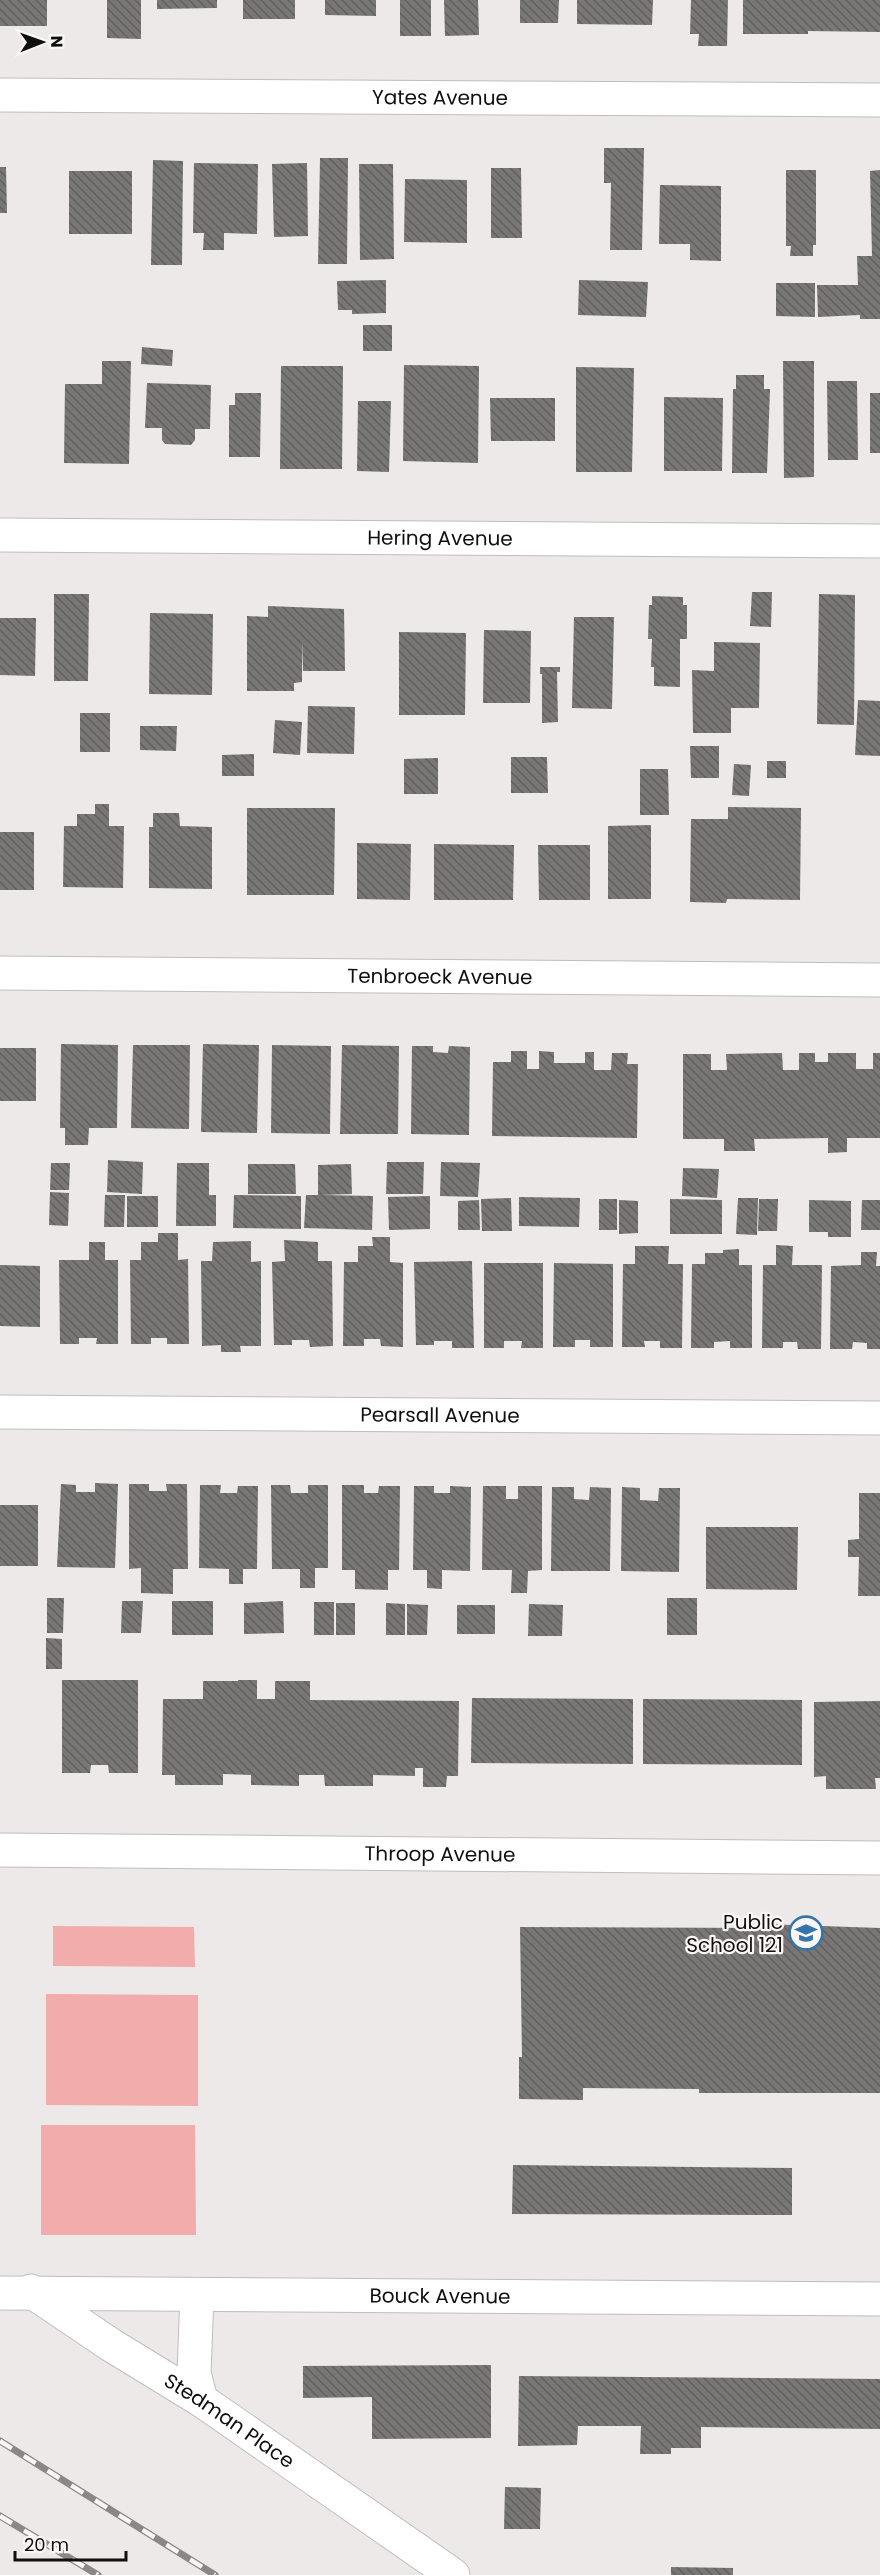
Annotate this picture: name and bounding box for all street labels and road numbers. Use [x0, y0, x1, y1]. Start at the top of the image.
street label: Yates Avenue [372, 83, 508, 112]
street label: Hering Avenue [367, 524, 513, 552]
street label: Tenbroeck Avenue [347, 962, 533, 991]
street label: Pearsall Avenue [360, 1400, 520, 1430]
street label: Throop Avenue [364, 1839, 515, 1869]
street label: Bouck Avenue [369, 2282, 511, 2310]
street label: Stedman Place [159, 2367, 300, 2475]

